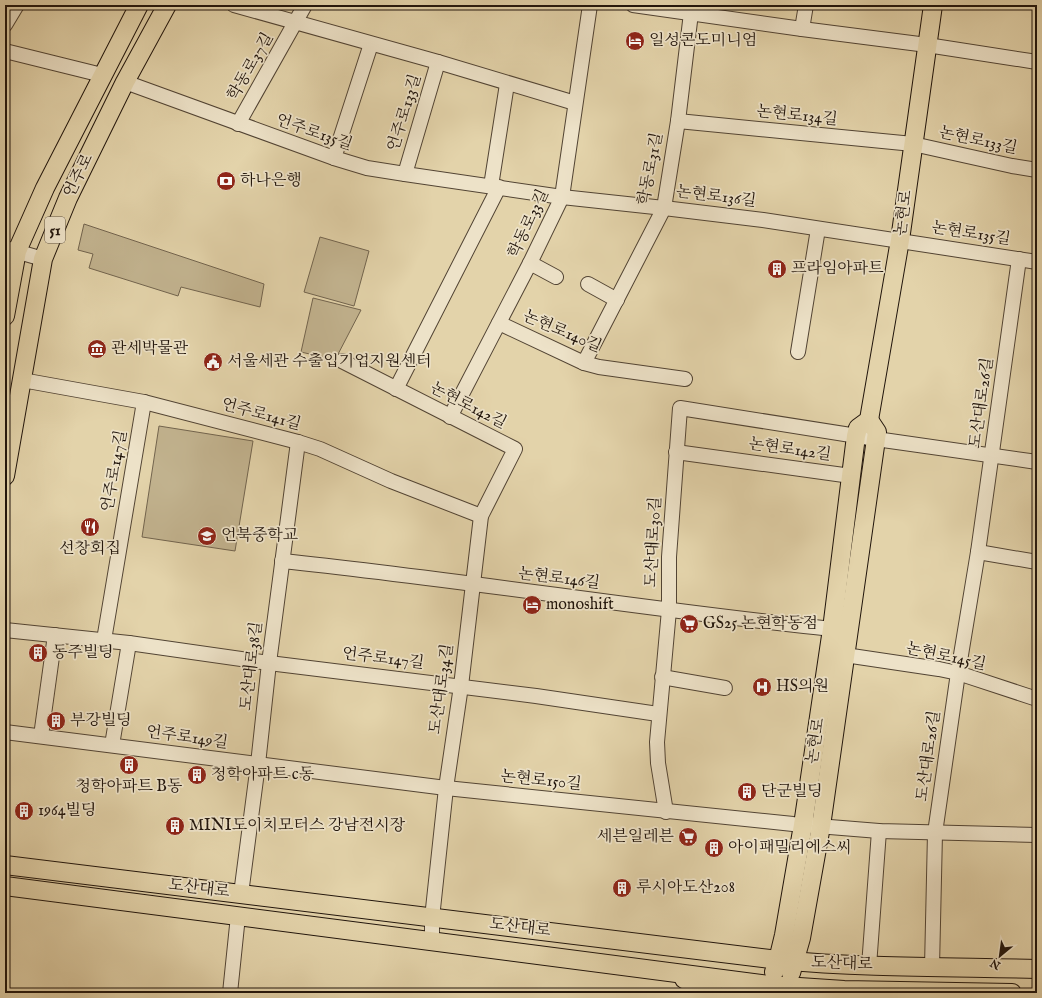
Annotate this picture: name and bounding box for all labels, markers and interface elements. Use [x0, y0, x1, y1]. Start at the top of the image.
street label: 학동로37길 [224, 29, 278, 105]
hotel icon: 일성콘도미니엄 [624, 30, 646, 52]
place label: 일성콘도미니엄 [649, 31, 757, 51]
street label: 언주로133길 [384, 72, 426, 154]
street label: 논현로134길 [755, 102, 839, 130]
street label: 언주로135길 [273, 111, 355, 155]
street label: 논현로133길 [937, 123, 1019, 159]
street label: 학동로31길 [634, 131, 668, 207]
street label: 언주로 [60, 150, 98, 201]
bank icon: 하나은행 [215, 170, 237, 192]
place label: 하나은행 [240, 171, 302, 191]
street label: 논현로136길 [675, 182, 757, 212]
street label: 학동로33길 [504, 186, 554, 262]
street label: 논현로 [891, 188, 917, 237]
road number: 51 [45, 217, 65, 243]
street label: 논현로135길 [930, 218, 1012, 250]
building icon: 프라임아파트 [766, 258, 788, 280]
place label: 프라임아파트 [791, 259, 884, 279]
street label: 논현로140길 [520, 306, 604, 358]
museum icon: 관세박물관 [86, 338, 108, 360]
place label: 관세박물관 [111, 339, 189, 359]
public building icon: 서울세관 수출입기업지원센터 [202, 351, 224, 373]
place label: 서울세관 수출입기업지원센터 [227, 352, 431, 372]
street label: 도산대로26길 [966, 356, 998, 450]
street label: 논현로142길 [426, 378, 510, 434]
street label: 언주로141길 [219, 395, 303, 435]
street label: 언주로147길 [98, 429, 132, 513]
street label: 논현로142길 [747, 434, 833, 466]
street label: 도산대로30길 [642, 496, 666, 588]
restaurant icon: 선창회집 [79, 516, 101, 538]
school or university icon: 언북중학교 [196, 525, 218, 547]
place label: 언북중학교 [221, 526, 298, 546]
place label: 선창회집 [59, 539, 121, 559]
street label: 논현로146길 [517, 564, 601, 594]
hotel icon: monoshift [521, 594, 543, 616]
place label: monoshift [546, 595, 614, 615]
supermarket icon: GS25 논현학동점 [678, 613, 700, 635]
place label: GS25 논현학동점 [703, 614, 818, 634]
street label: 도산대로38길 [237, 620, 267, 712]
street label: 논현로145길 [904, 639, 988, 675]
building icon: 동주빌딩 [27, 642, 49, 664]
street label: 도산대로34길 [426, 642, 458, 736]
place label: 동주빌딩 [52, 643, 114, 663]
street label: 언주로147길 [341, 644, 425, 674]
hospital icon: HS의원 [751, 676, 773, 698]
place label: HS의원 [776, 677, 829, 697]
street label: 도산대로26길 [913, 709, 945, 803]
building icon: 부강빌딩 [45, 710, 67, 732]
place label: 부강빌딩 [70, 711, 132, 731]
street label: 논현로 [802, 716, 830, 765]
street label: 언주로149길 [145, 722, 229, 754]
building icon: 청학아파트 B동 [118, 754, 140, 776]
building icon: 청학아파트 c동 [186, 764, 208, 786]
place label: 청학아파트 c동 [211, 765, 315, 785]
street label: 논현로150길 [499, 767, 583, 795]
place label: 청학아파트 B동 [76, 777, 183, 797]
building icon: 단군빌딩 [736, 781, 758, 803]
place label: 단군빌딩 [761, 782, 823, 802]
building icon: 1964빌딩 [13, 800, 35, 822]
place label: 1964빌딩 [38, 801, 96, 821]
building icon: MINI도이치모터스 강남전시장 [164, 815, 186, 837]
place label: MINI도이치모터스 강남전시장 [189, 816, 406, 836]
supermarket icon: 세븐일레븐 [677, 826, 699, 848]
place label: 세븐일레븐 [597, 827, 675, 847]
building icon: 아이패밀리에스씨 [703, 837, 725, 859]
place label: 아이패밀리에스씨 [728, 838, 852, 858]
street label: 도산대로 [167, 875, 231, 903]
building icon: 루시아도산208 [611, 877, 633, 899]
place label: 루시아도산208 [636, 878, 735, 898]
street label: 도산대로 [488, 914, 552, 942]
north arrow [980, 936, 1020, 976]
street label: 도산대로 [811, 953, 874, 975]
text: N [988, 955, 1004, 973]

